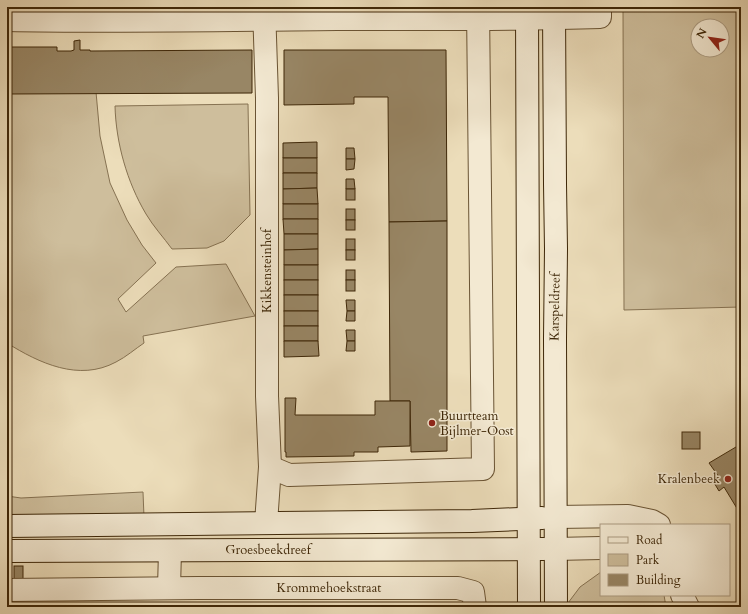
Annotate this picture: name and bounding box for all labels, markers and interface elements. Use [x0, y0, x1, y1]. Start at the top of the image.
north arrow [690, 18, 730, 58]
text: N [693, 25, 711, 41]
street label: Kikkensteinhof [258, 227, 276, 313]
street label: Karspeldreef [545, 271, 565, 341]
place label: Buurtteam Bijlmer-Oost [440, 407, 514, 440]
marker: Buurtteam Bijlmer-Oost [427, 418, 437, 428]
place label: Kralenbeek [658, 470, 720, 488]
marker: Kralenbeek [723, 474, 733, 484]
legend [600, 524, 730, 596]
text: Road [636, 532, 663, 548]
street label: Groesbeekdreef [225, 541, 313, 559]
text: Park [636, 552, 660, 568]
text: Building [636, 572, 681, 588]
street label: Krommehoekstraat [277, 579, 381, 597]

